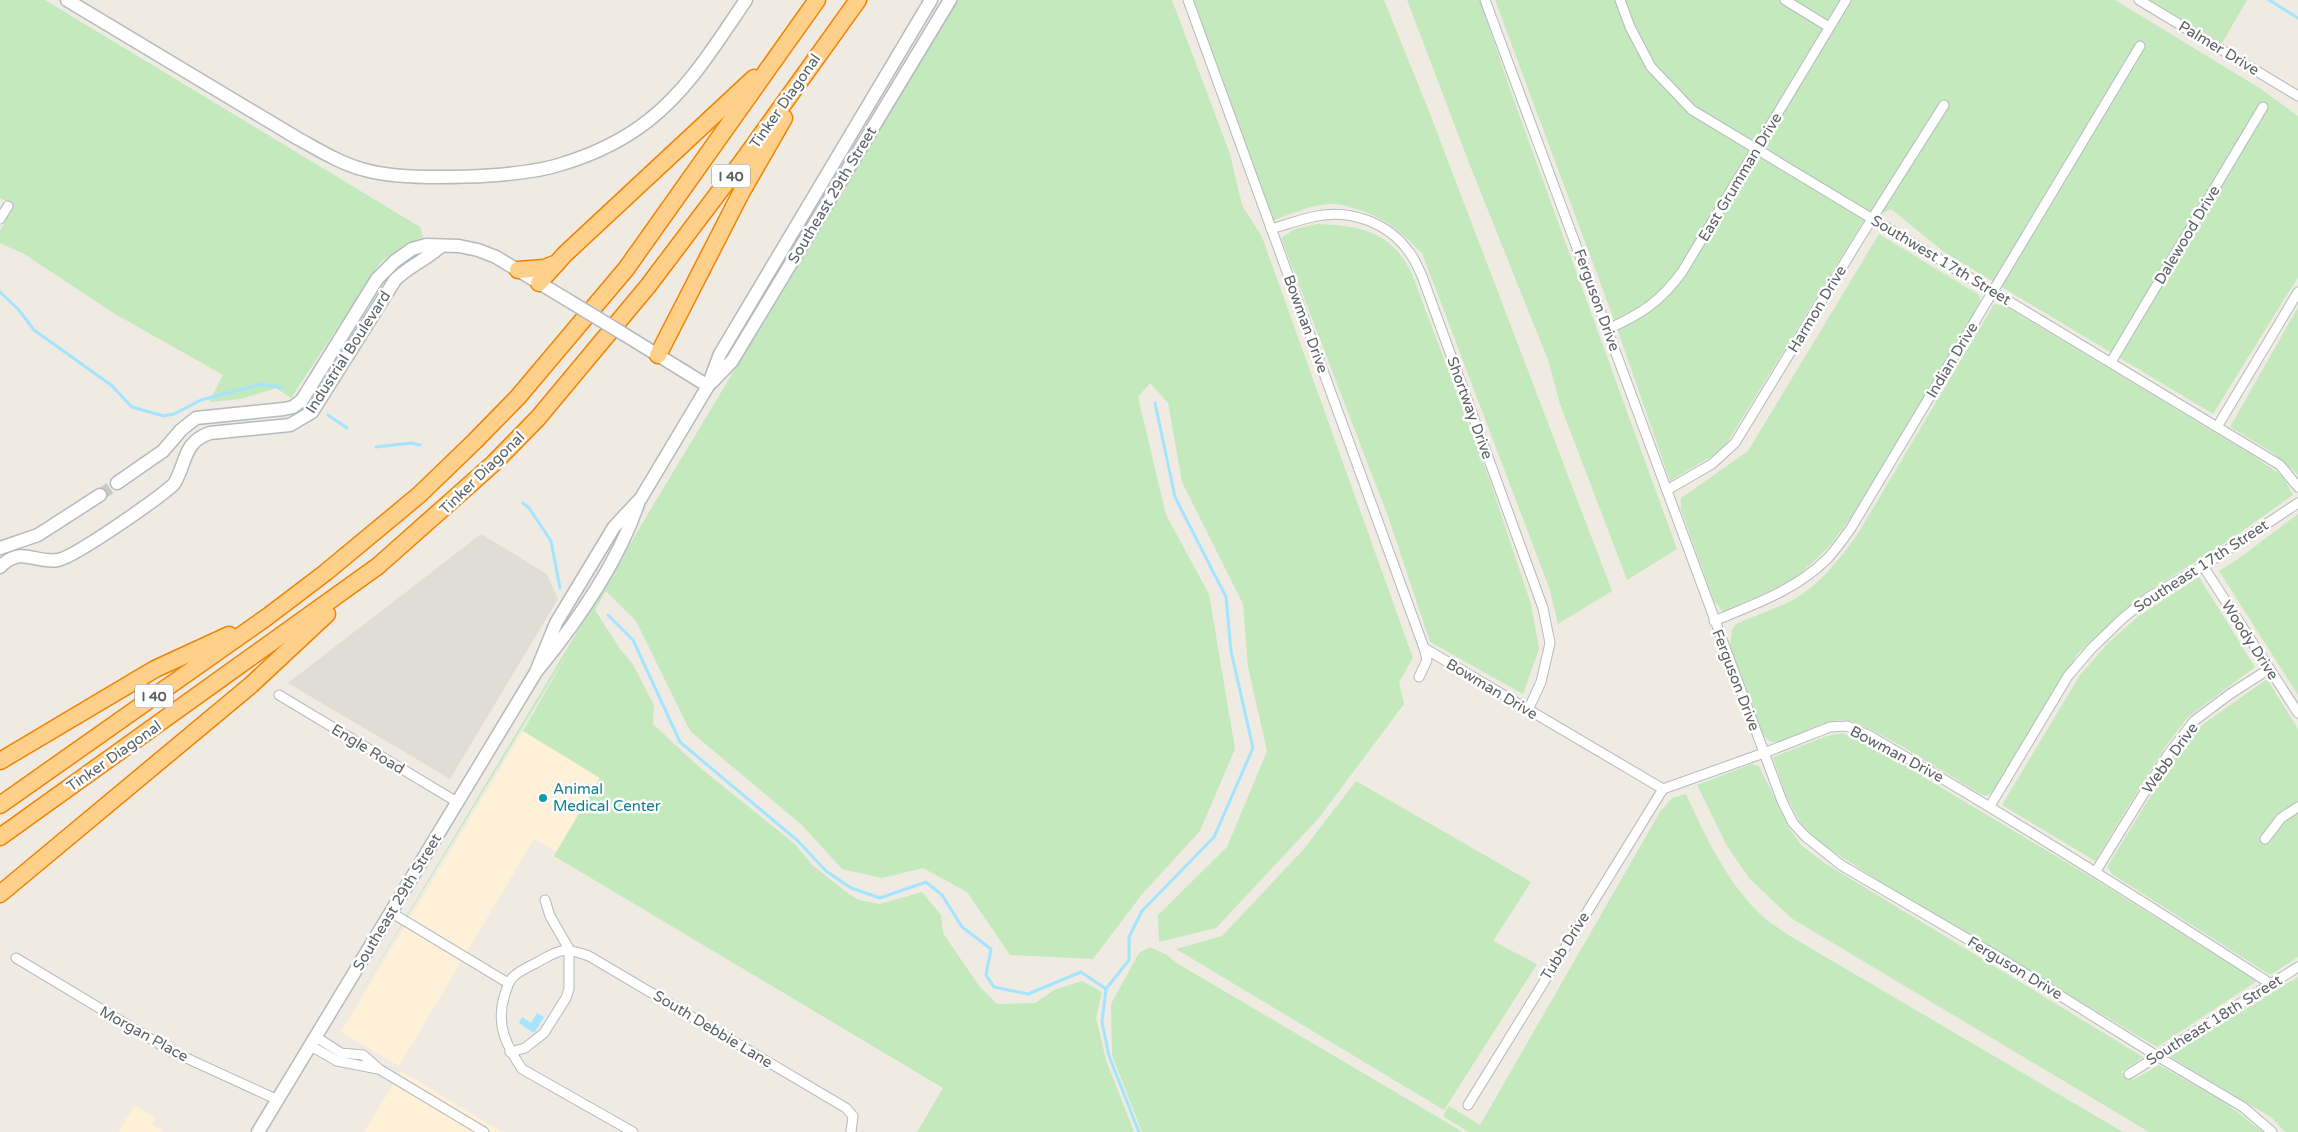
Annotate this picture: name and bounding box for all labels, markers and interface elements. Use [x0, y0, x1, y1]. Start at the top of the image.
street label: Palmer Drive [2175, 17, 2263, 79]
street label: Tinker Diagonal [746, 50, 824, 152]
street label: East Grumman Drive [1694, 109, 1786, 245]
street label: Southeast 29th Street [784, 123, 880, 267]
road number: I 40 [712, 165, 750, 188]
street label: Dalewood Drive [2150, 182, 2224, 288]
street label: Southwest 17th Street [1868, 211, 2014, 309]
street label: Ferguson Drive [1570, 246, 1624, 354]
street label: Harmon Drive [1784, 262, 1850, 356]
street label: Bowman Drive [1280, 272, 1332, 376]
street label: Industrial Boulevard [302, 287, 394, 417]
street label: Indian Drive [1922, 319, 1982, 401]
street label: Shortway Drive [1443, 354, 1497, 462]
street label: Tinker Diagonal [436, 428, 528, 518]
street label: Southeast 17th Street [2130, 516, 2272, 616]
street label: Woody Drive [2218, 597, 2282, 683]
street label: Ferguson Drive [1708, 627, 1764, 733]
street label: Bowman Drive [1443, 655, 1541, 723]
road number: I 40 [135, 684, 173, 708]
street label: Tinker Diagonal [63, 717, 165, 795]
street label: Webb Drive [2138, 719, 2202, 797]
street label: Engle Road [328, 720, 408, 778]
street label: Bowman Drive [1847, 722, 1947, 786]
place label: Animal Medical Center [553, 780, 661, 815]
marker: Animal Medical Center [537, 792, 549, 804]
street label: Southeast 29th Street [349, 830, 445, 974]
street label: Tubb Drive [1537, 909, 1593, 983]
street label: Ferguson Drive [1964, 933, 2066, 1003]
street label: Southeast 18th Street [2143, 971, 2285, 1069]
street label: South Debbie Lane [650, 986, 776, 1072]
street label: Morgan Place [97, 1002, 191, 1066]

